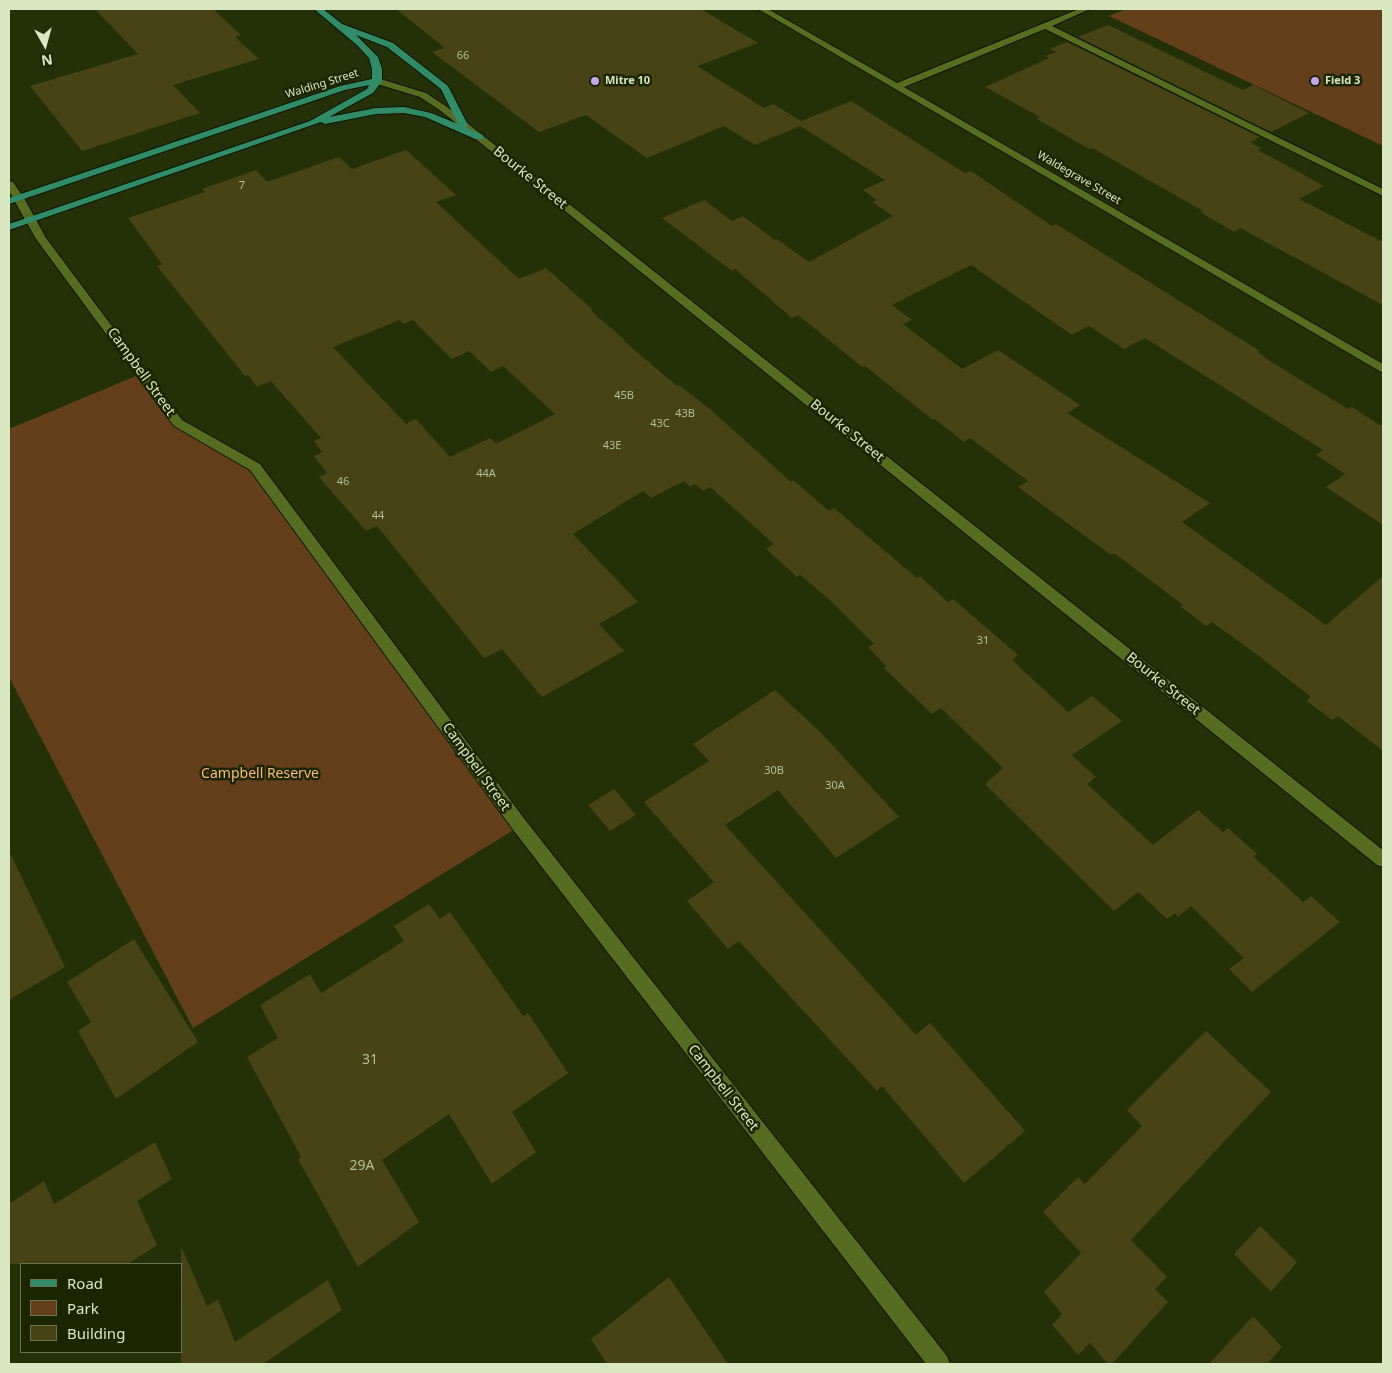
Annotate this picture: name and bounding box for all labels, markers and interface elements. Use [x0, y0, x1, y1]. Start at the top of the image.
north arrow [20, 20, 70, 70]
house number: 66 [457, 49, 469, 63]
text: N [40, 50, 54, 71]
street label: Walding Street [284, 67, 360, 101]
place label: Mitre 10 [605, 74, 650, 88]
place label: Field 3 [1325, 74, 1360, 88]
marker: Mitre 10 [589, 75, 601, 87]
marker: Field 3 [1309, 75, 1321, 87]
street label: Bourke Street [490, 143, 570, 213]
street label: Waldegrave Street [1035, 149, 1123, 207]
house number: 7 [239, 179, 245, 193]
street label: Campbell Street [103, 325, 179, 419]
house number: 45B [614, 389, 634, 403]
street label: Bourke Street [807, 396, 887, 466]
house number: 43B [675, 407, 695, 421]
house number: 43C [650, 417, 670, 431]
house number: 43E [603, 439, 621, 453]
house number: 44A [476, 467, 496, 481]
house number: 46 [337, 475, 349, 489]
house number: 44 [372, 509, 384, 523]
house number: 31 [977, 634, 989, 648]
street label: Bourke Street [1123, 649, 1203, 719]
street label: Campbell Street [438, 720, 514, 814]
house number: 30B [764, 764, 784, 778]
park label: Campbell Reserve [201, 766, 319, 782]
house number: 30A [825, 779, 845, 793]
street label: Campbell Street [684, 1042, 762, 1134]
house number: 31 [362, 1052, 378, 1068]
house number: 29A [350, 1158, 374, 1174]
legend [20, 1263, 182, 1353]
text: Road [67, 1273, 103, 1293]
text: Park [67, 1298, 99, 1318]
text: Building [67, 1323, 125, 1343]

